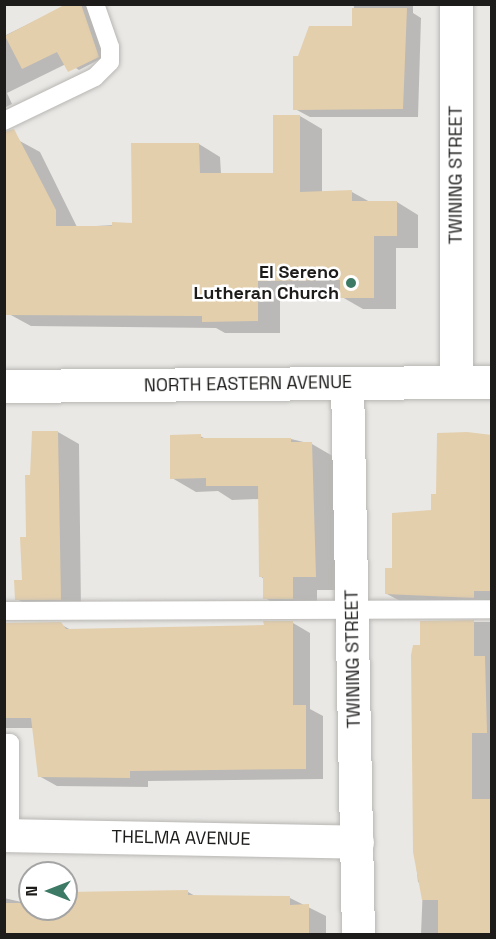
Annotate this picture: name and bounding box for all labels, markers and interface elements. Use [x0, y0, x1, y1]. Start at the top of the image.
street label: TWINING STREET [445, 106, 467, 244]
place label: El Sereno Lutheran Church [193, 262, 339, 304]
marker: El Sereno Lutheran Church [344, 276, 358, 290]
street label: NORTH EASTERN AVENUE [144, 371, 352, 397]
street label: TWINING STREET [341, 589, 365, 729]
street label: THELMA AVENUE [111, 826, 251, 850]
north arrow [18, 861, 78, 921]
text: N [21, 886, 42, 896]

